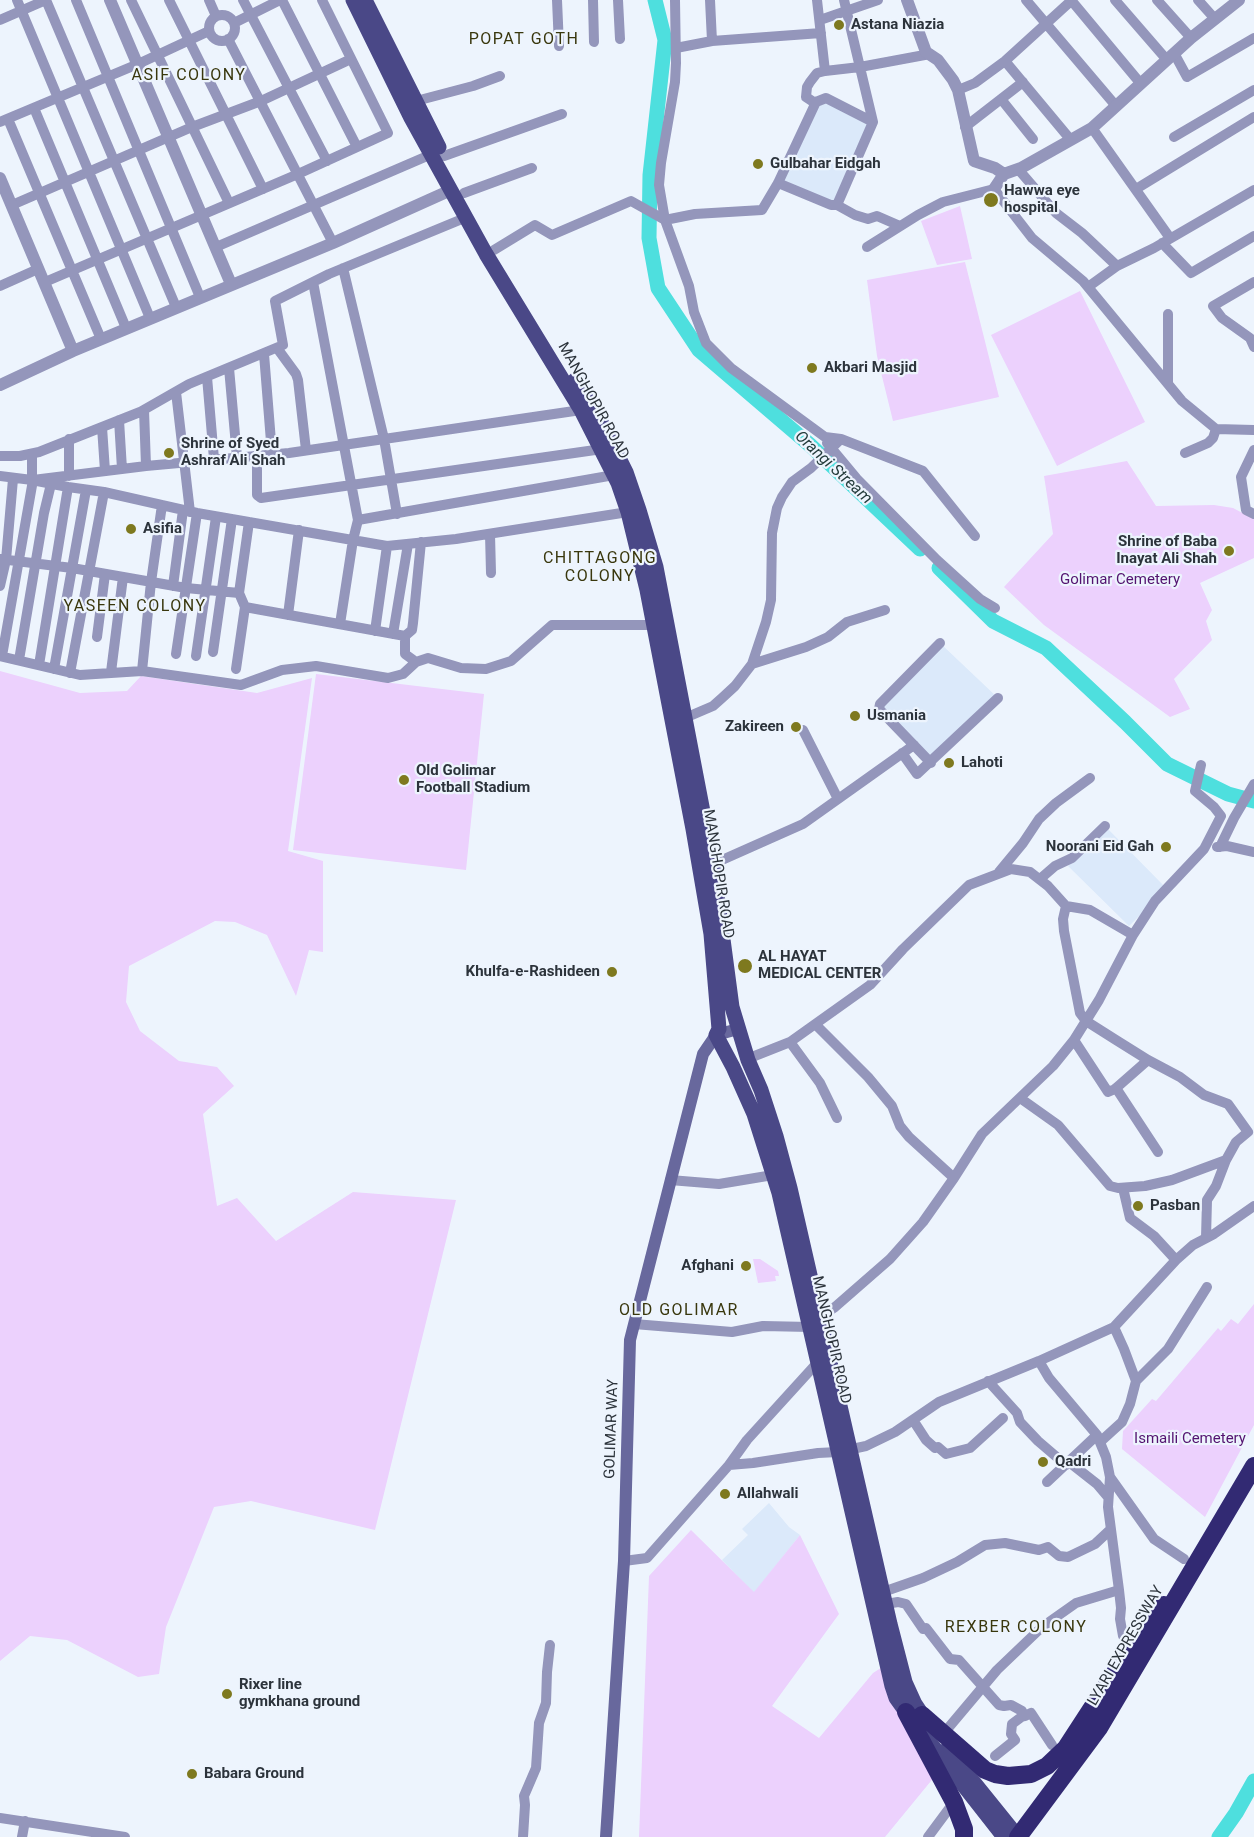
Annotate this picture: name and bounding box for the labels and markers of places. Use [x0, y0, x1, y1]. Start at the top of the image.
place label: Astana Niazia [851, 16, 944, 34]
marker: Astana Niazia [832, 18, 846, 32]
place label: Gulbahar Eidgah [770, 155, 881, 173]
marker: Gulbahar Eidgah [751, 157, 765, 171]
place label: Hawwa eye hospital [1004, 182, 1080, 217]
marker: Hawwa eye hospital [982, 191, 1000, 209]
place label: Akbari Masjid [824, 359, 917, 377]
marker: Akbari Masjid [805, 361, 819, 375]
place label: Shrine of Syed Ashraf Ali Shah [181, 435, 285, 470]
marker: Shrine of Syed Ashraf Ali Shah [162, 446, 176, 460]
place label: Asifia [143, 520, 182, 538]
marker: Asifia [124, 522, 138, 536]
place label: Shrine of Baba Inayat Ali Shah [1116, 533, 1217, 568]
marker: Shrine of Baba Inayat Ali Shah [1222, 544, 1236, 558]
place label: Usmania [867, 707, 926, 725]
marker: Usmania [848, 709, 862, 723]
place label: Zakireen [725, 718, 784, 736]
marker: Zakireen [789, 720, 803, 734]
place label: Lahoti [961, 754, 1003, 772]
marker: Lahoti [942, 756, 956, 770]
place label: Old Golimar Football Stadium [416, 762, 530, 797]
marker: Old Golimar Football Stadium [397, 773, 411, 787]
place label: Noorani Eid Gah [1046, 838, 1154, 856]
marker: Noorani Eid Gah [1159, 840, 1173, 854]
place label: AL HAYAT MEDICAL CENTER [758, 948, 881, 983]
marker: AL HAYAT MEDICAL CENTER [736, 957, 754, 975]
place label: Khulfa-e-Rashideen [466, 963, 600, 981]
marker: Khulfa-e-Rashideen [605, 965, 619, 979]
place label: Pasban [1150, 1197, 1200, 1215]
marker: Pasban [1131, 1199, 1145, 1213]
place label: Afghani [681, 1257, 734, 1275]
marker: Afghani [739, 1259, 753, 1273]
place label: Qadri [1055, 1453, 1091, 1471]
marker: Qadri [1036, 1455, 1050, 1469]
place label: Allahwali [737, 1485, 798, 1503]
marker: Allahwali [718, 1487, 732, 1501]
place label: Rixer line gymkhana ground [239, 1676, 360, 1711]
marker: Rixer line gymkhana ground [220, 1687, 234, 1701]
place label: Babara Ground [204, 1765, 304, 1783]
marker: Babara Ground [185, 1767, 199, 1781]

